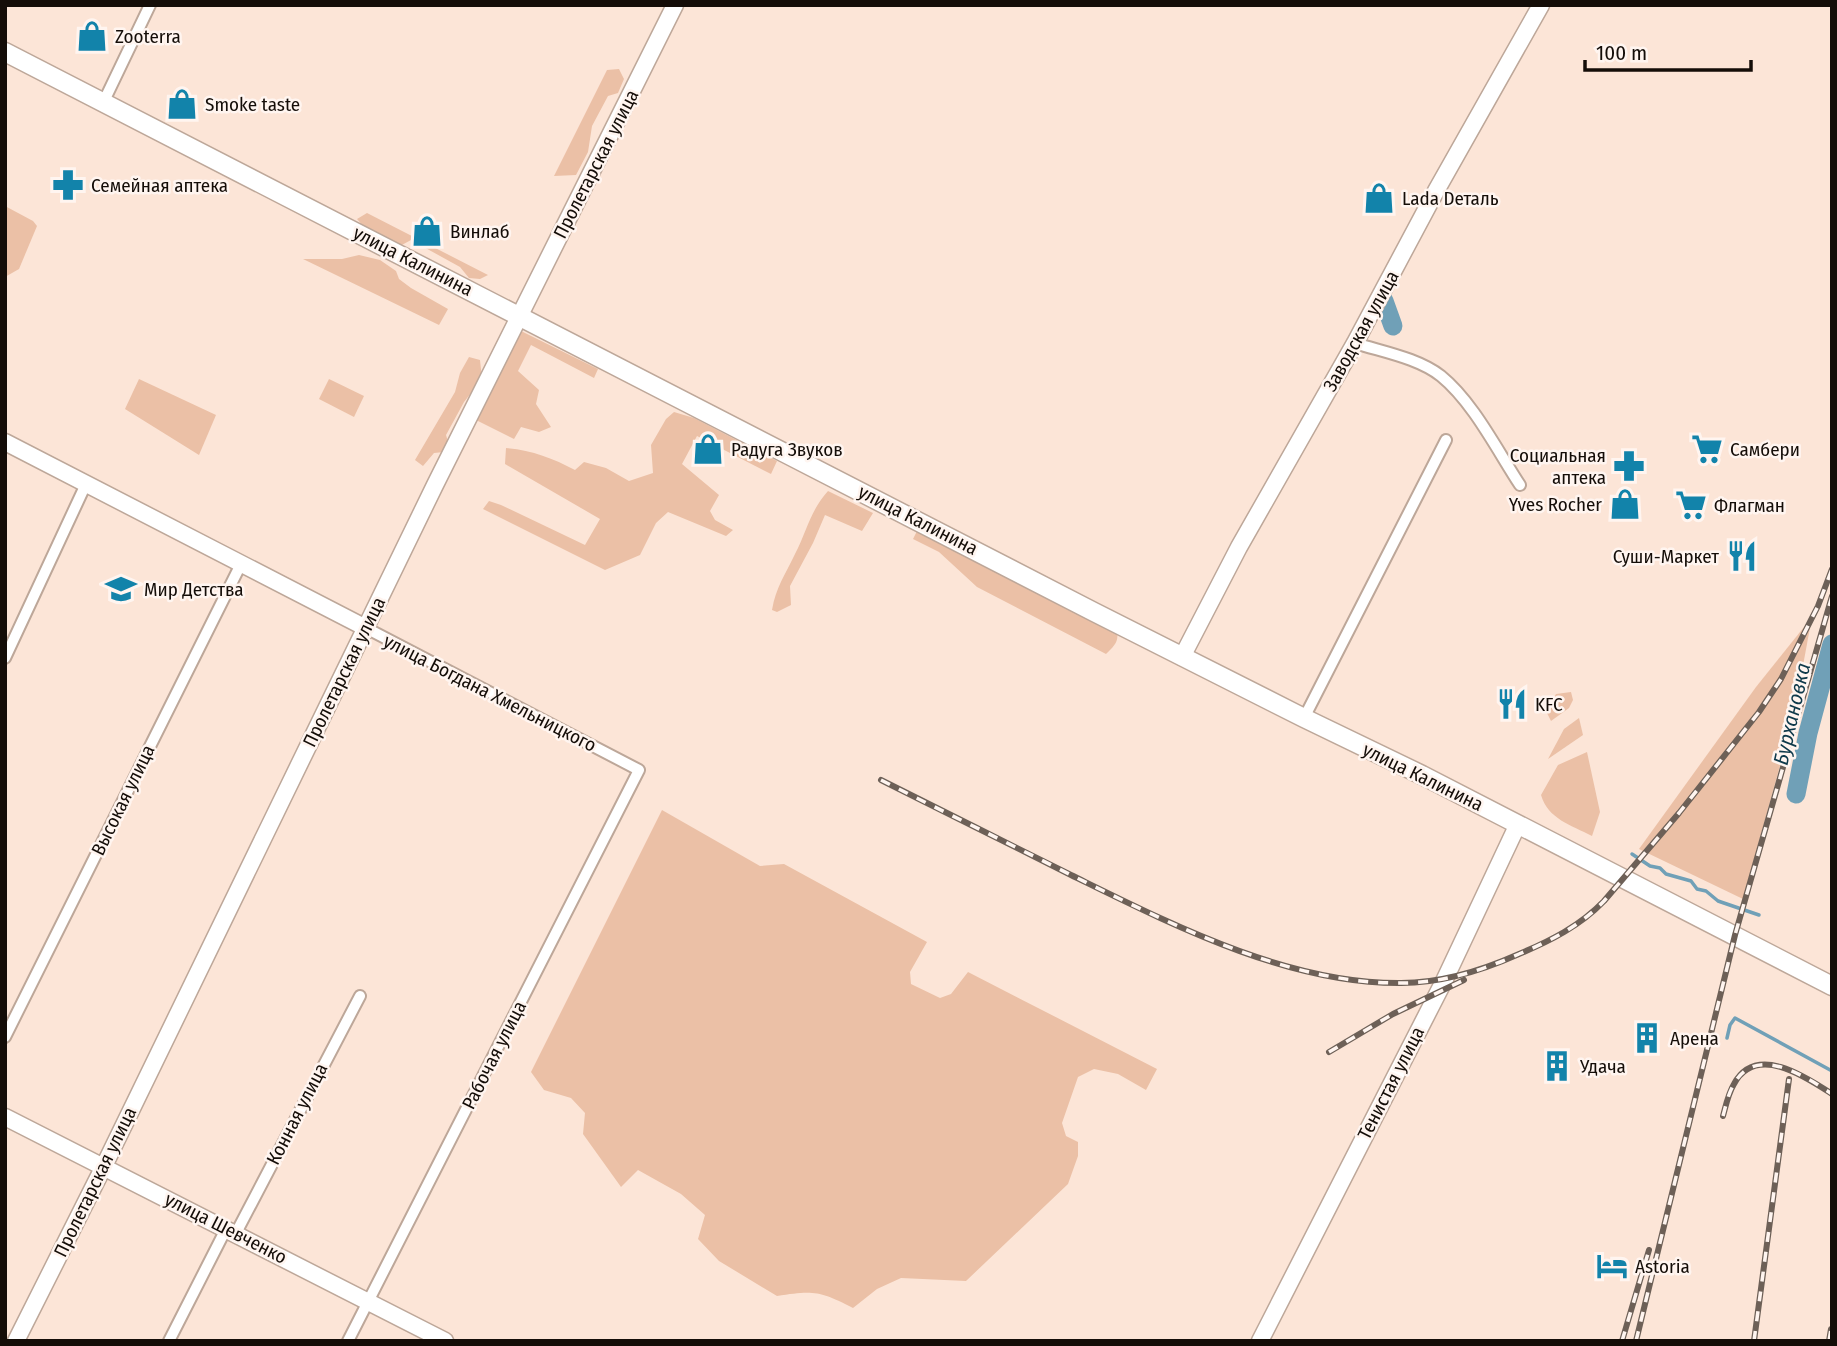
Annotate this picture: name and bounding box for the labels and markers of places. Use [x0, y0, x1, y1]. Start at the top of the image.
shop icon: Zooterra [75, 19, 109, 53]
place label: Zooterra [115, 25, 181, 48]
shop icon: Smoke taste [165, 87, 199, 121]
place label: Smoke taste [205, 93, 300, 116]
pharmacy icon: Семейная аптека [51, 168, 85, 202]
place label: Семейная аптека [91, 174, 228, 197]
shop icon: Lada Dеталь [1362, 181, 1396, 215]
place label: Lada Dеталь [1402, 187, 1499, 210]
shop icon: Винлаб [410, 214, 444, 248]
place label: Винлаб [450, 220, 510, 243]
shop icon: Радуга Звуков [691, 432, 725, 466]
supermarket icon: Самбери [1690, 432, 1724, 466]
place label: Радуга Звуков [731, 438, 843, 461]
place label: Самбери [1730, 438, 1800, 461]
place label: Социальная аптека [1510, 444, 1606, 489]
pharmacy icon: Социальная аптека [1612, 449, 1646, 483]
shop icon: Yves Rocher [1608, 487, 1642, 521]
supermarket icon: Флагман [1674, 488, 1708, 522]
place label: Yves Rocher [1509, 493, 1602, 516]
place label: Флагман [1714, 494, 1785, 517]
restaurant icon: Суши-Маркет [1725, 539, 1759, 573]
place label: Суши-Маркет [1613, 545, 1719, 568]
school or university icon: Мир Детства [104, 572, 138, 606]
place label: Мир Детства [144, 578, 244, 601]
restaurant icon: KFC [1495, 687, 1529, 721]
place label: KFC [1535, 693, 1563, 716]
building icon: Арена [1630, 1021, 1664, 1055]
place label: Арена [1670, 1027, 1719, 1050]
building icon: Удача [1540, 1049, 1574, 1083]
place label: Удача [1579, 1055, 1626, 1078]
hotel icon: Astoria [1595, 1249, 1629, 1283]
place label: Astoria [1635, 1255, 1690, 1278]

